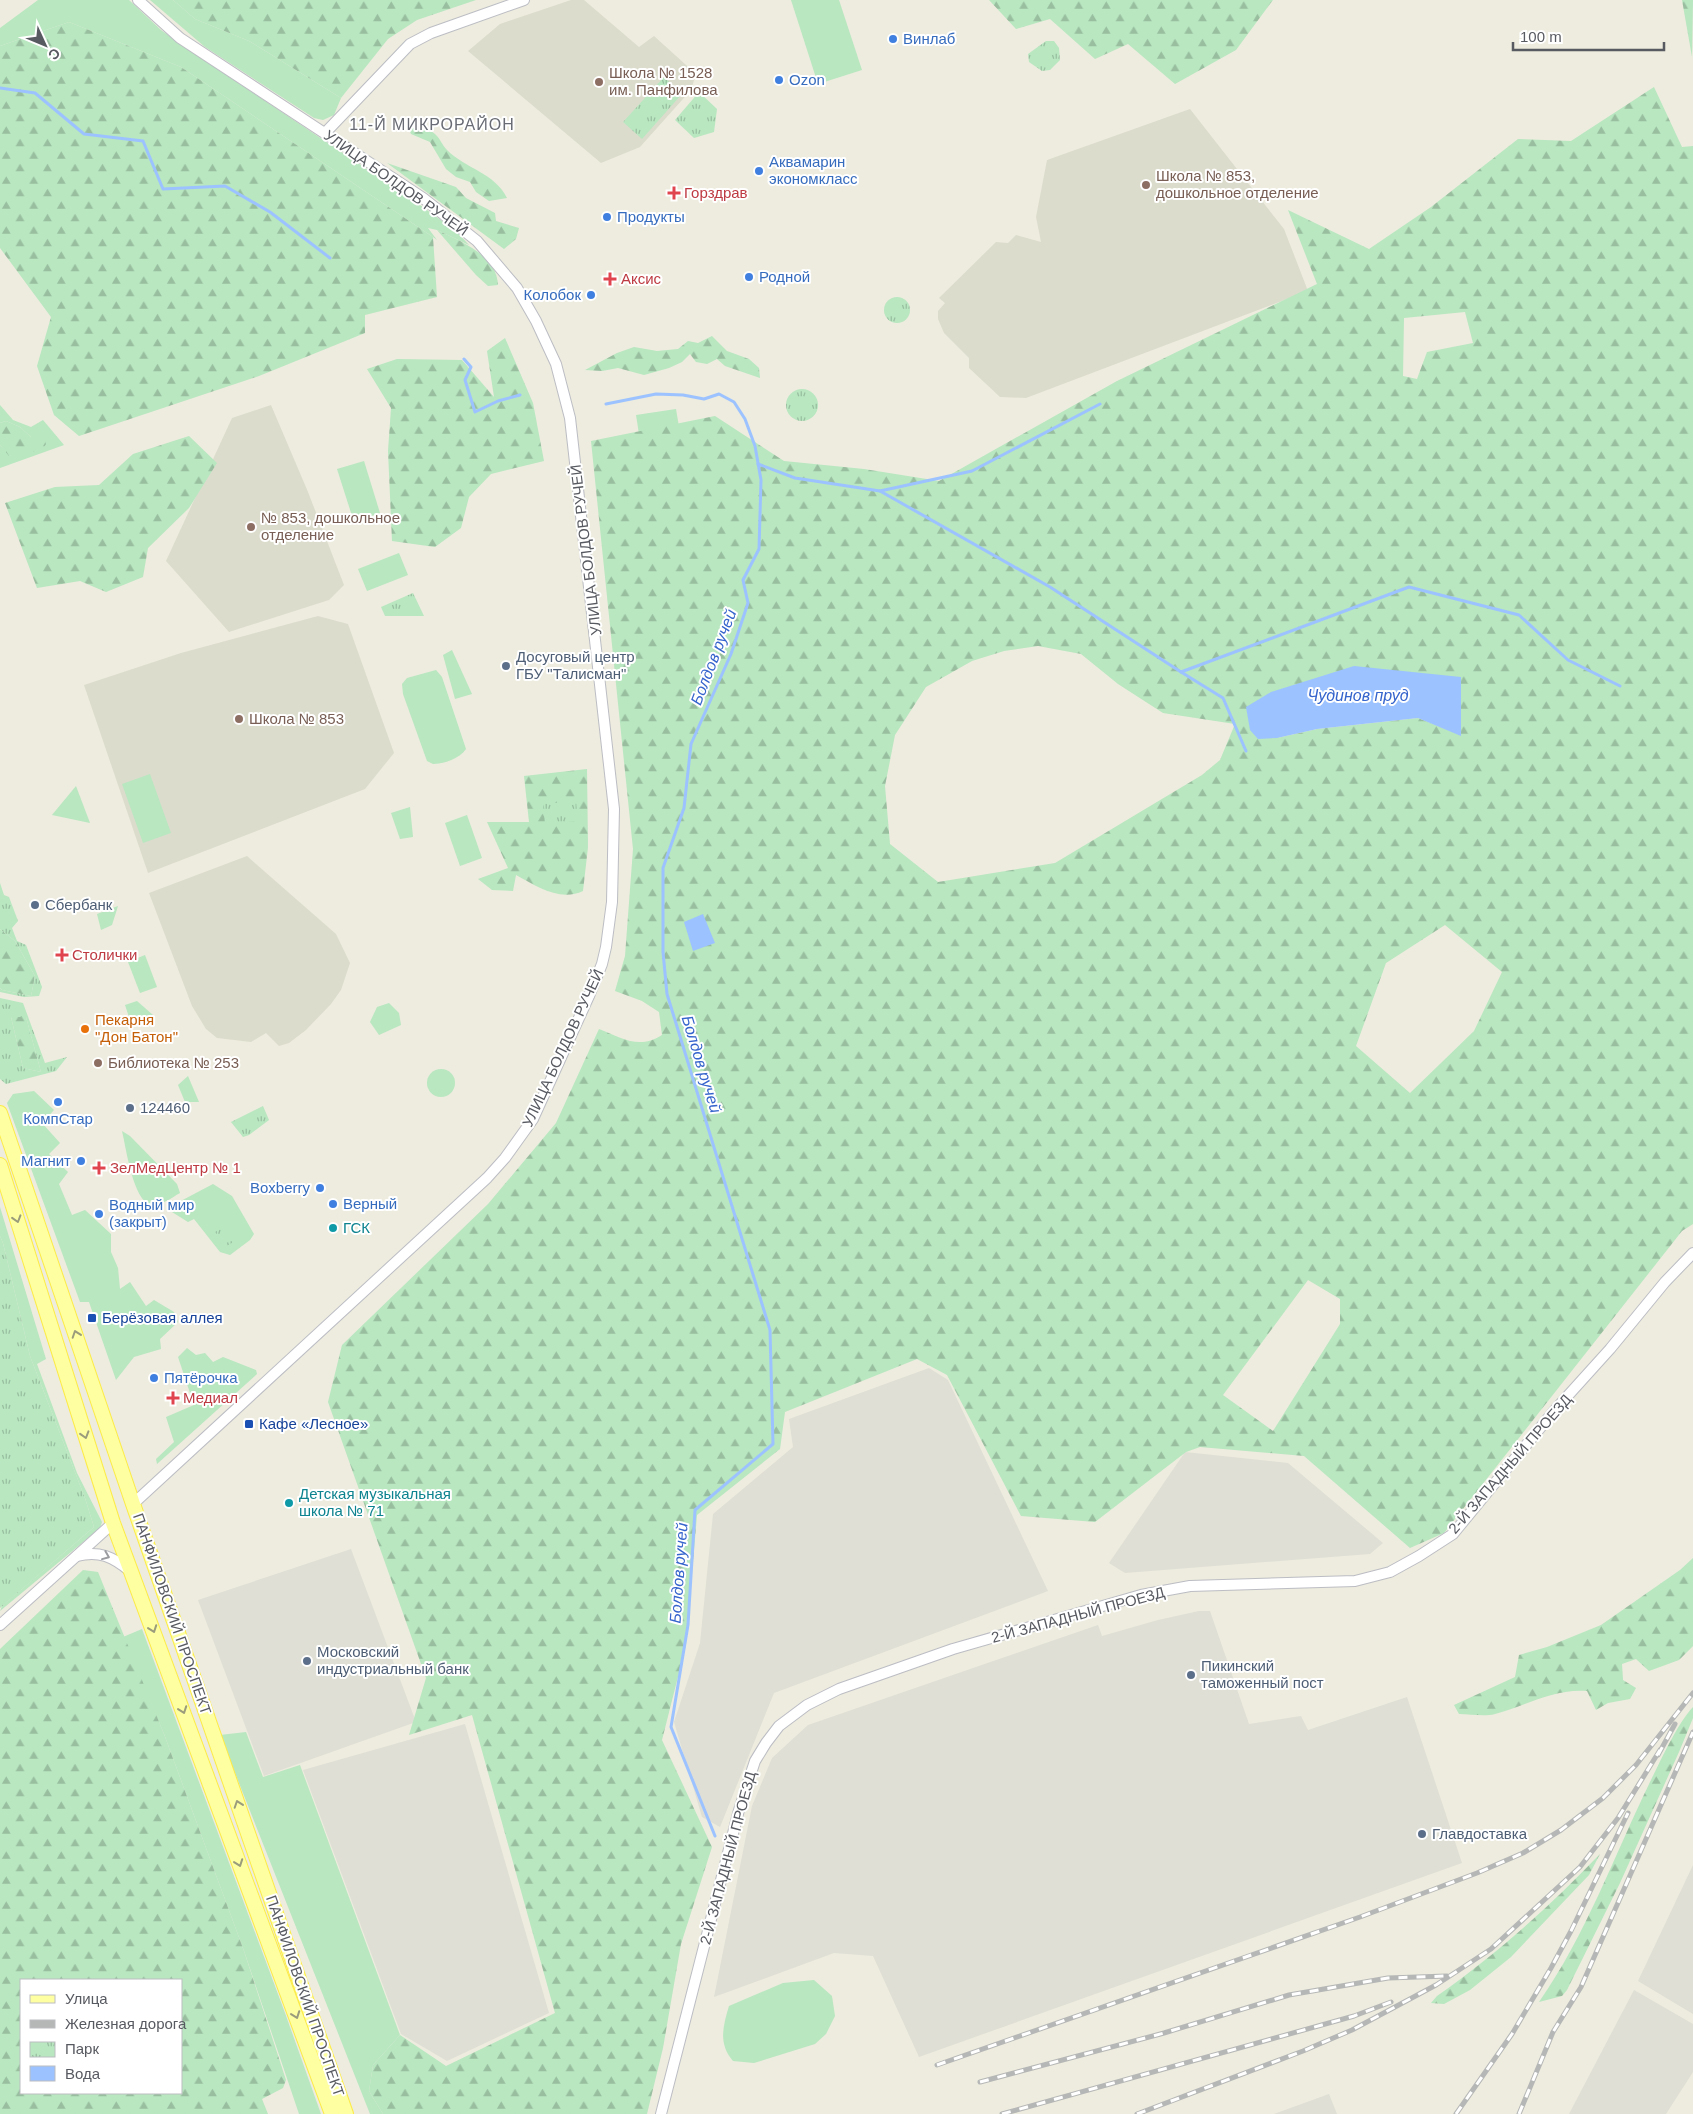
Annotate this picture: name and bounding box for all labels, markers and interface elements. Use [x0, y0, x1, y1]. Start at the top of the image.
north arrow [20, 20, 70, 70]
scale bar [1513, 20, 1664, 52]
text: 100 m [1520, 28, 1562, 45]
place label: Винлаб [903, 30, 955, 47]
marker: Винлаб [887, 33, 899, 45]
text: С [45, 45, 64, 63]
place label: Школа № 1528 им. Панфилова [609, 64, 718, 98]
place label: Ozon [789, 71, 825, 88]
marker: Ozon [773, 74, 785, 86]
marker: Школа № 1528 им. Панфилова [593, 76, 605, 88]
district label: 11-Й МИКРОРАЙОН [349, 115, 515, 133]
street label: УЛИЦА БОЛДОВ РУЧЕЙ [321, 126, 472, 239]
place label: Аквамарин экономкласс [769, 153, 858, 187]
marker: Аквамарин экономкласс [753, 165, 765, 177]
place label: Школа № 853, дошкольное отделение [1156, 167, 1319, 201]
marker: Школа № 853, дошкольное отделение [1140, 179, 1152, 191]
place label: Горздрав [684, 184, 748, 201]
marker: Горздрав [668, 187, 680, 199]
place label: Продукты [617, 208, 685, 225]
marker: Продукты [601, 211, 613, 223]
place label: Родной [759, 268, 810, 285]
place label: Аксис [621, 270, 662, 287]
marker: Родной [743, 271, 755, 283]
marker: Аксис [603, 272, 617, 286]
place label: Колобок [523, 286, 581, 303]
marker: Колобок [585, 289, 597, 301]
street label: УЛИЦА БОЛДОВ РУЧЕЙ [567, 464, 604, 636]
place label: № 853, дошкольное отделение [261, 509, 400, 543]
marker: № 853, дошкольное отделение [245, 521, 257, 533]
water label: Болдов ручей [687, 607, 740, 707]
place label: Досуговый центр ГБУ "Талисман" [516, 648, 635, 682]
marker: Досуговый центр ГБУ "Талисман" [500, 660, 512, 672]
water label: Чудинов пруд [1307, 687, 1409, 704]
place label: Школа № 853 [249, 710, 344, 727]
marker: Школа № 853 [233, 713, 245, 725]
place label: Сбербанк [45, 896, 113, 913]
marker: Сбербанк [29, 899, 41, 911]
place label: Столички [72, 946, 137, 963]
marker: Столички [56, 949, 68, 961]
street label: УЛИЦА БОЛДОВ РУЧЕЙ [519, 966, 607, 1129]
place label: Пекарня "Дон Батон" [95, 1011, 178, 1045]
water label: Болдов ручей [679, 1013, 724, 1115]
marker: Пекарня "Дон Батон" [79, 1023, 91, 1035]
place label: Библиотека № 253 [108, 1054, 239, 1071]
marker: Библиотека № 253 [92, 1057, 104, 1069]
marker: КомпСтар [52, 1096, 64, 1108]
place label: 124460 [140, 1099, 190, 1116]
marker: 124460 [124, 1102, 136, 1114]
place label: КомпСтар [23, 1110, 93, 1127]
place label: Магнит [21, 1152, 71, 1169]
marker: Магнит [75, 1155, 87, 1167]
place label: ЗелМедЦентр № 1 [110, 1159, 241, 1176]
marker: ЗелМедЦентр № 1 [92, 1161, 106, 1175]
place label: Boxberry [250, 1179, 310, 1196]
marker: Boxberry [314, 1182, 326, 1194]
place label: Верный [343, 1195, 397, 1212]
place label: Водный мир (закрыт) [109, 1196, 194, 1230]
marker: Верный [327, 1198, 339, 1210]
marker: Водный мир (закрыт) [93, 1208, 105, 1220]
one-way arrow [11, 1215, 21, 1223]
place label: ГСК [343, 1219, 370, 1236]
marker: ГСК [327, 1222, 339, 1234]
place label: Берёзовая аллея [102, 1309, 223, 1326]
marker: Берёзовая аллея [86, 1312, 98, 1324]
one-way arrow [71, 1331, 81, 1339]
place label: Пятёрочка [164, 1369, 238, 1386]
marker: Пятёрочка [148, 1372, 160, 1384]
place label: Медиал [183, 1389, 238, 1406]
street label: 2-Й ЗАПАДНЫЙ ПРОЕЗД [1445, 1391, 1575, 1537]
marker: Медиал [167, 1392, 179, 1404]
place label: Кафе «Лесное» [259, 1415, 368, 1432]
marker: Кафе «Лесное» [243, 1418, 255, 1430]
one-way arrow [79, 1430, 89, 1438]
place label: Детская музыкальная школа № 71 [299, 1485, 451, 1519]
marker: Детская музыкальная школа № 71 [283, 1497, 295, 1509]
street label: ПАНФИЛОВСКИЙ ПРОСПЕКТ [130, 1511, 215, 1717]
water label: Болдов ручей [666, 1522, 691, 1624]
one-way arrow [101, 1550, 110, 1561]
street label: 2-Й ЗАПАДНЫЙ ПРОЕЗД [989, 1583, 1166, 1646]
one-way arrow [147, 1624, 157, 1633]
place label: Московский индустриальный банк [317, 1643, 469, 1677]
marker: Московский индустриальный банк [301, 1655, 313, 1667]
place label: Пикинский таможенный пост [1201, 1657, 1324, 1691]
marker: Пикинский таможенный пост [1185, 1669, 1197, 1681]
one-way arrow [177, 1705, 187, 1714]
street label: 2-Й ЗАПАДНЫЙ ПРОЕЗД [696, 1769, 759, 1946]
one-way arrow [234, 1800, 244, 1808]
place label: Главдоставка [1432, 1825, 1528, 1842]
marker: Главдоставка [1416, 1828, 1428, 1840]
one-way arrow [233, 1858, 243, 1866]
street label: ПАНФИЛОВСКИЙ ПРОСПЕКТ [263, 1893, 348, 2099]
legend [20, 1979, 182, 2094]
text: Улица [65, 1990, 108, 2007]
one-way arrow [290, 2010, 300, 2019]
text: Железная дорога [65, 2015, 187, 2032]
text: Парк [65, 2040, 99, 2057]
text: Вода [65, 2065, 101, 2082]

